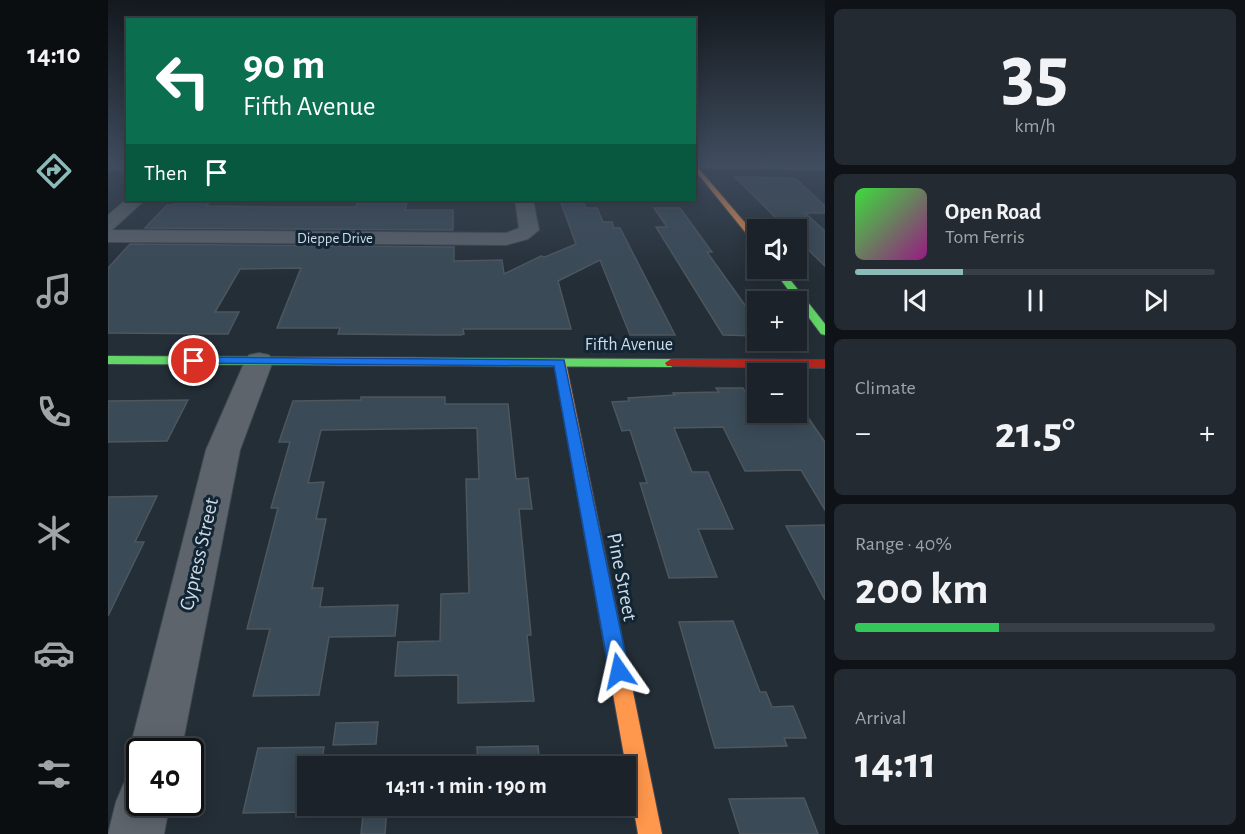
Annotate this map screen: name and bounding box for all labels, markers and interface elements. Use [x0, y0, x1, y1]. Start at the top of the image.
text: 35 [1001, 36, 1069, 114]
text: 14:10 [27, 41, 81, 68]
icon: left [144, 42, 222, 120]
text: 90 m [243, 44, 325, 86]
text: Fifth Avenue [243, 93, 375, 120]
text: km/h [1014, 116, 1056, 136]
icon: directions [33, 150, 75, 192]
icon: arrive [200, 156, 233, 189]
text: Then [144, 162, 188, 184]
text: Open Road [945, 201, 1041, 223]
map controls [747, 219, 807, 423]
button: sound [747, 219, 807, 279]
text: Tom Ferris [945, 227, 1025, 247]
street label: Dieppe Drive [297, 231, 373, 246]
icon: music [33, 270, 75, 312]
icon: previous [899, 284, 932, 317]
icon: pause [1019, 284, 1052, 317]
icon: next [1139, 284, 1172, 317]
button: + [747, 291, 807, 351]
pin [168, 335, 219, 386]
street label: Fifth Avenue [585, 336, 673, 354]
icon: arrive [177, 344, 210, 377]
button: − [747, 363, 807, 423]
text: Climate [855, 378, 916, 398]
icon: phone [33, 391, 75, 433]
text: 21.5° [995, 411, 1075, 456]
text: − [855, 417, 871, 450]
text: + [1199, 417, 1215, 450]
street label: Cypress Street [176, 495, 222, 612]
icon: climate [33, 512, 75, 554]
street label: Pine Street [603, 531, 641, 623]
text: Range · 40% [855, 534, 952, 554]
text: 200 km [855, 567, 988, 612]
icon: car [33, 632, 75, 674]
position arrow [587, 639, 651, 703]
text: Arrival [855, 708, 906, 728]
speed limit sign: 40 [126, 738, 204, 816]
text: 14:11 [855, 741, 937, 786]
icon: filters [33, 753, 75, 795]
text: 14:11 · 1 min · 190 m [386, 775, 547, 797]

